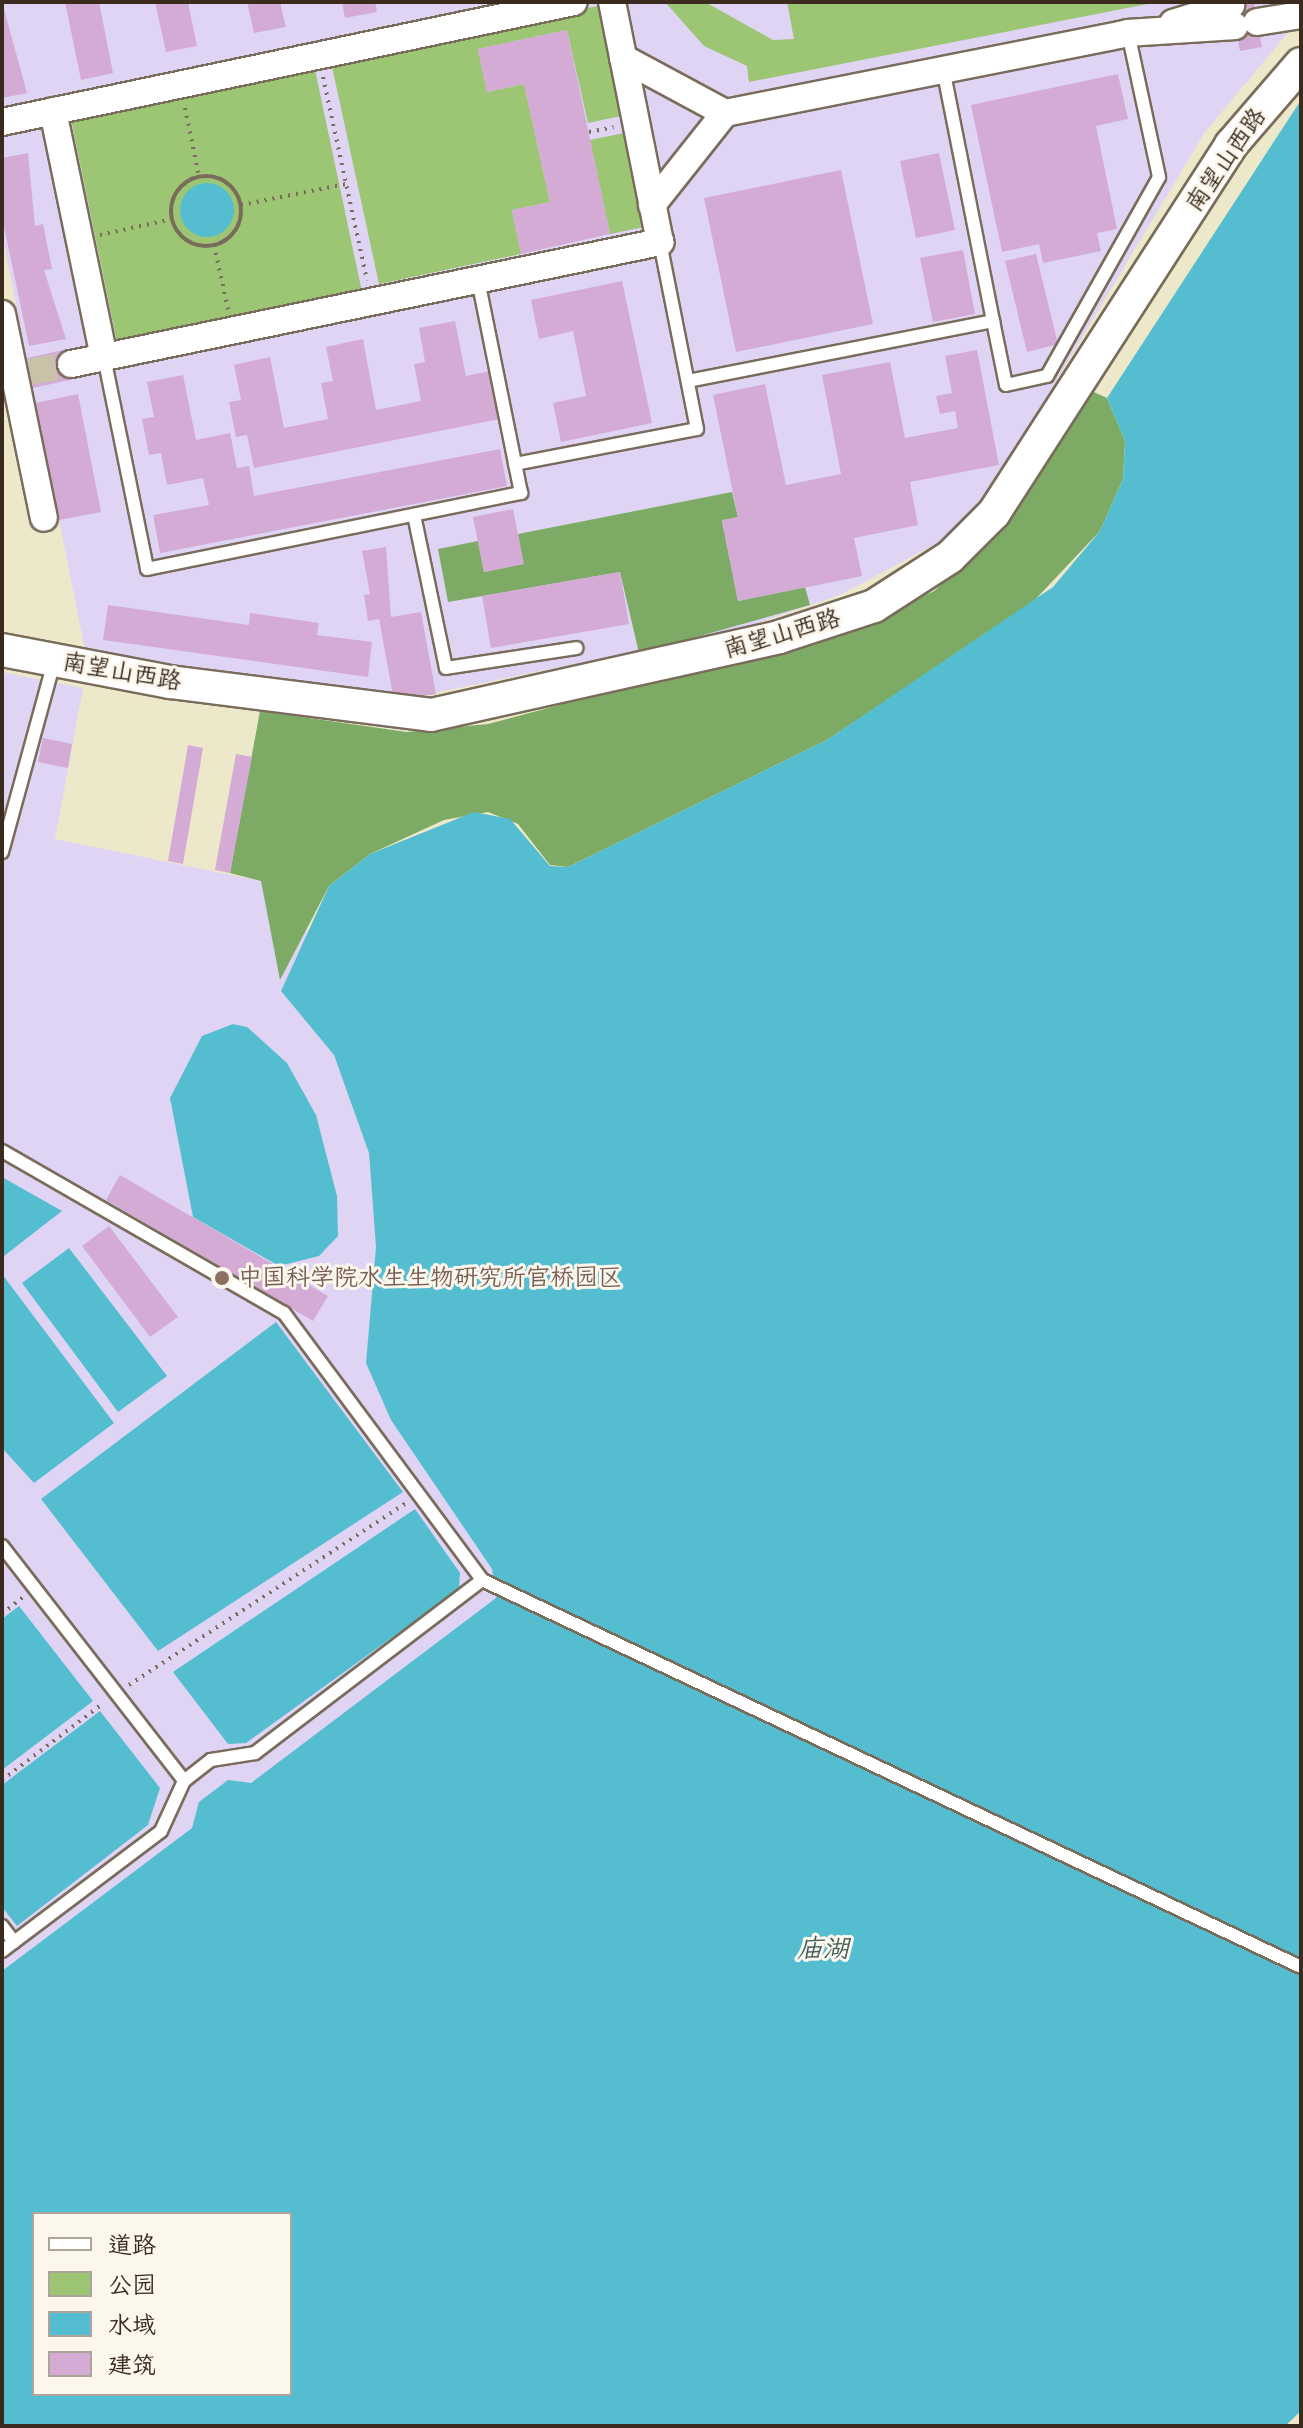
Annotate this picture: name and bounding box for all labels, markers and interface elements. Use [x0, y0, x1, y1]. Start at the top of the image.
street label: 南望山西路 [1180, 103, 1272, 217]
street label: 南望山西路 [720, 604, 844, 664]
street label: 南望山西路 [60, 647, 184, 697]
place label: 中国科学院水生生物研究所官桥园区 [238, 1264, 622, 1292]
marker: 中国科学院水生生物研究所官桥园区 [213, 1269, 231, 1287]
water label: 庙湖 [797, 1932, 849, 1964]
legend [32, 2212, 292, 2396]
text: 道路 [108, 2229, 156, 2261]
text: 公园 [108, 2269, 156, 2301]
text: 水域 [108, 2309, 156, 2341]
text: 建筑 [108, 2349, 156, 2381]

